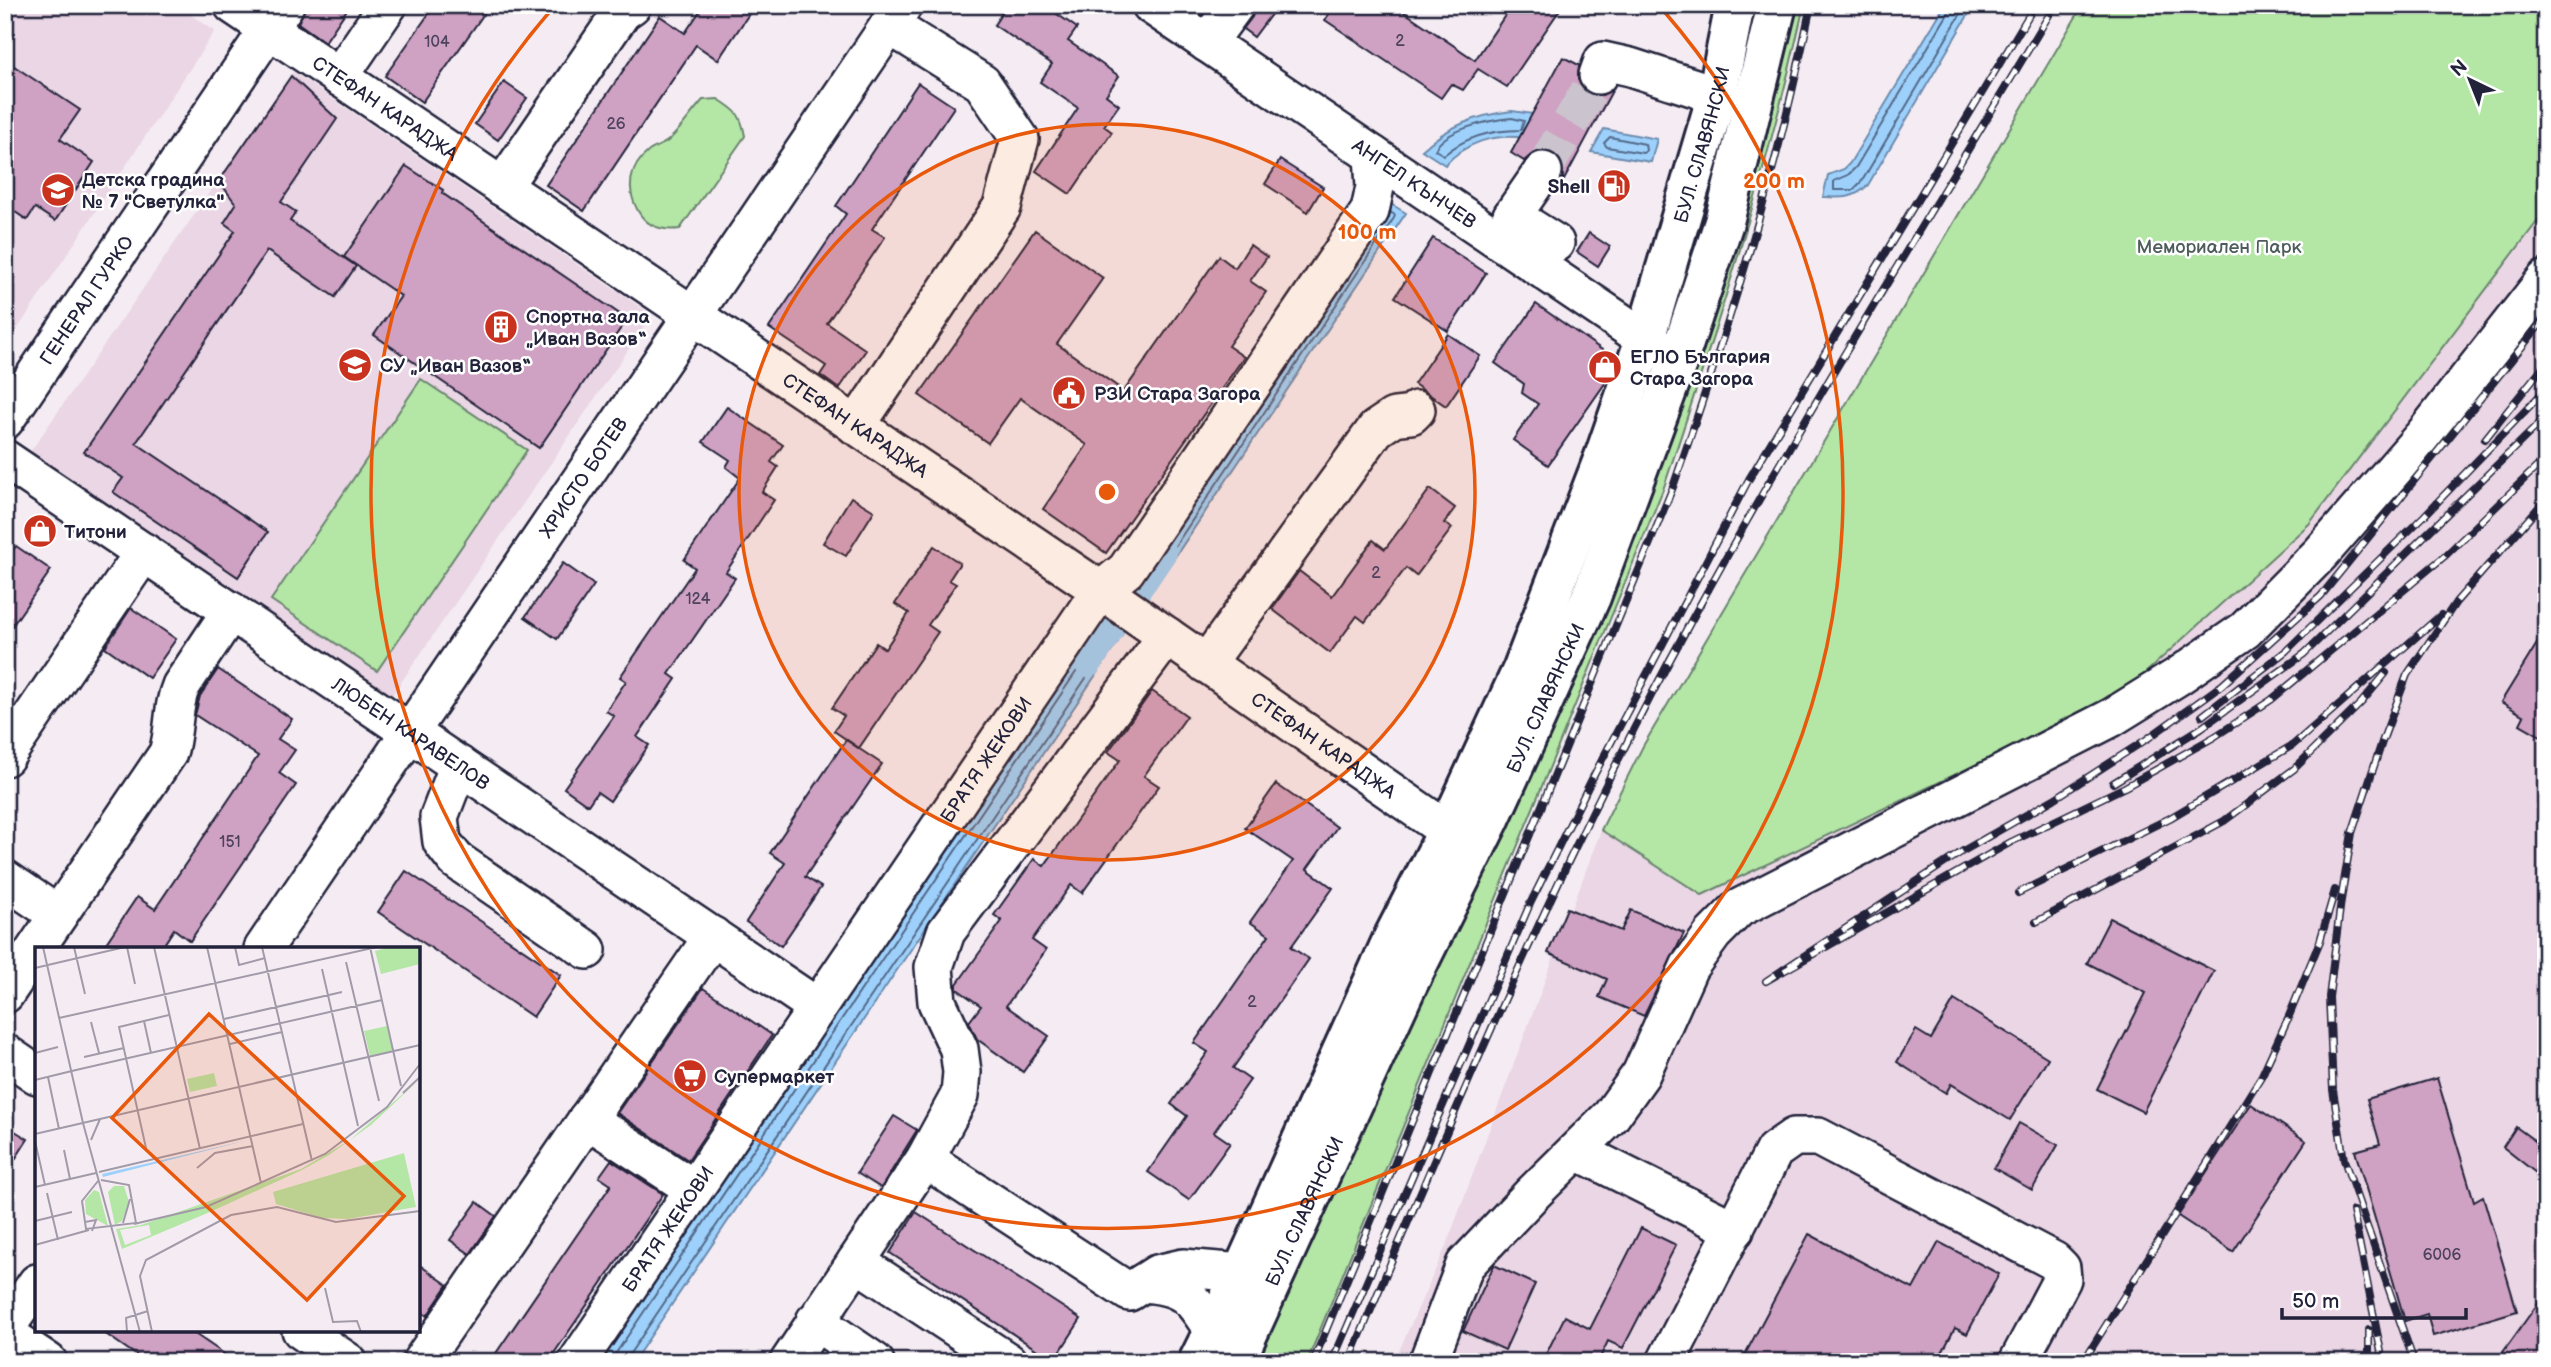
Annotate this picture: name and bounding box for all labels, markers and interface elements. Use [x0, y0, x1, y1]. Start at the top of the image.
house number: 2 [1395, 32, 1405, 51]
house number: 104 [424, 33, 450, 52]
north arrow [2436, 46, 2506, 116]
street label: СТЕФАН КАРАДЖА [308, 52, 462, 167]
text: N [2446, 55, 2472, 82]
street label: БУЛ. СЛАВЯНСКИ [1670, 65, 1735, 226]
house number: 26 [606, 115, 626, 134]
street label: АНГЕЛ КЪНЧЕВ [1347, 134, 1480, 234]
fuel station icon: Shell [1595, 167, 1633, 205]
place label: Детска градина № 7 "Светулка" [82, 169, 225, 214]
text: 200 m [1743, 169, 1805, 194]
school or university icon: Детска градина № 7 "Светулка" [39, 171, 77, 209]
place label: Shell [1548, 176, 1590, 199]
text: 100 m [1338, 220, 1396, 245]
street label: ГЕНЕРАЛ ГУРКО [36, 231, 139, 370]
park label: Мемориален Парк [2137, 236, 2302, 259]
place label: Спортна зала „Иван Вазов“ [526, 306, 650, 351]
building icon: Спортна зала „Иван Вазов“ [482, 308, 520, 346]
school or university icon: СУ „Иван Вазов“ [336, 346, 374, 384]
place label: ЕГЛО България Стара Загора [1630, 346, 1770, 391]
shop icon: ЕГЛО България Стара Загора [1586, 348, 1624, 386]
place label: СУ „Иван Вазов“ [380, 355, 531, 378]
street label: СТЕФАН КАРАДЖА [778, 369, 932, 484]
public building icon: РЗИ Стара Загора [1050, 374, 1088, 412]
place label: РЗИ Стара Загора [1094, 383, 1261, 406]
street label: ХРИСТО БОТЕВ [535, 413, 633, 543]
centre of rings [1095, 480, 1119, 504]
shop icon: Титони [21, 512, 59, 550]
place label: Титони [64, 521, 127, 544]
house number: 2 [1371, 564, 1381, 583]
house number: 124 [685, 590, 711, 609]
street label: БУЛ. СЛАВЯНСКИ [1503, 620, 1590, 777]
street label: ЛЮБЕН КАРАВЕЛОВ [326, 672, 493, 796]
street label: СТЕФАН КАРАДЖА [1246, 688, 1400, 804]
street label: БРАТЯ ЖЕКОВИ [936, 693, 1038, 828]
house number: 151 [219, 833, 241, 852]
inset map [35, 947, 420, 1332]
house number: 2 [1247, 993, 1257, 1012]
supermarket icon: Супермаркет [671, 1057, 709, 1095]
place label: Супермаркет [714, 1066, 834, 1089]
street label: БУЛ. СЛАВЯНСКИ [1261, 1133, 1349, 1290]
street label: БРАТЯ ЖЕКОВИ [618, 1162, 719, 1297]
house number: 6006 [2423, 1246, 2461, 1265]
scale bar [2282, 1276, 2465, 1320]
text: 50 m [2292, 1289, 2339, 1314]

